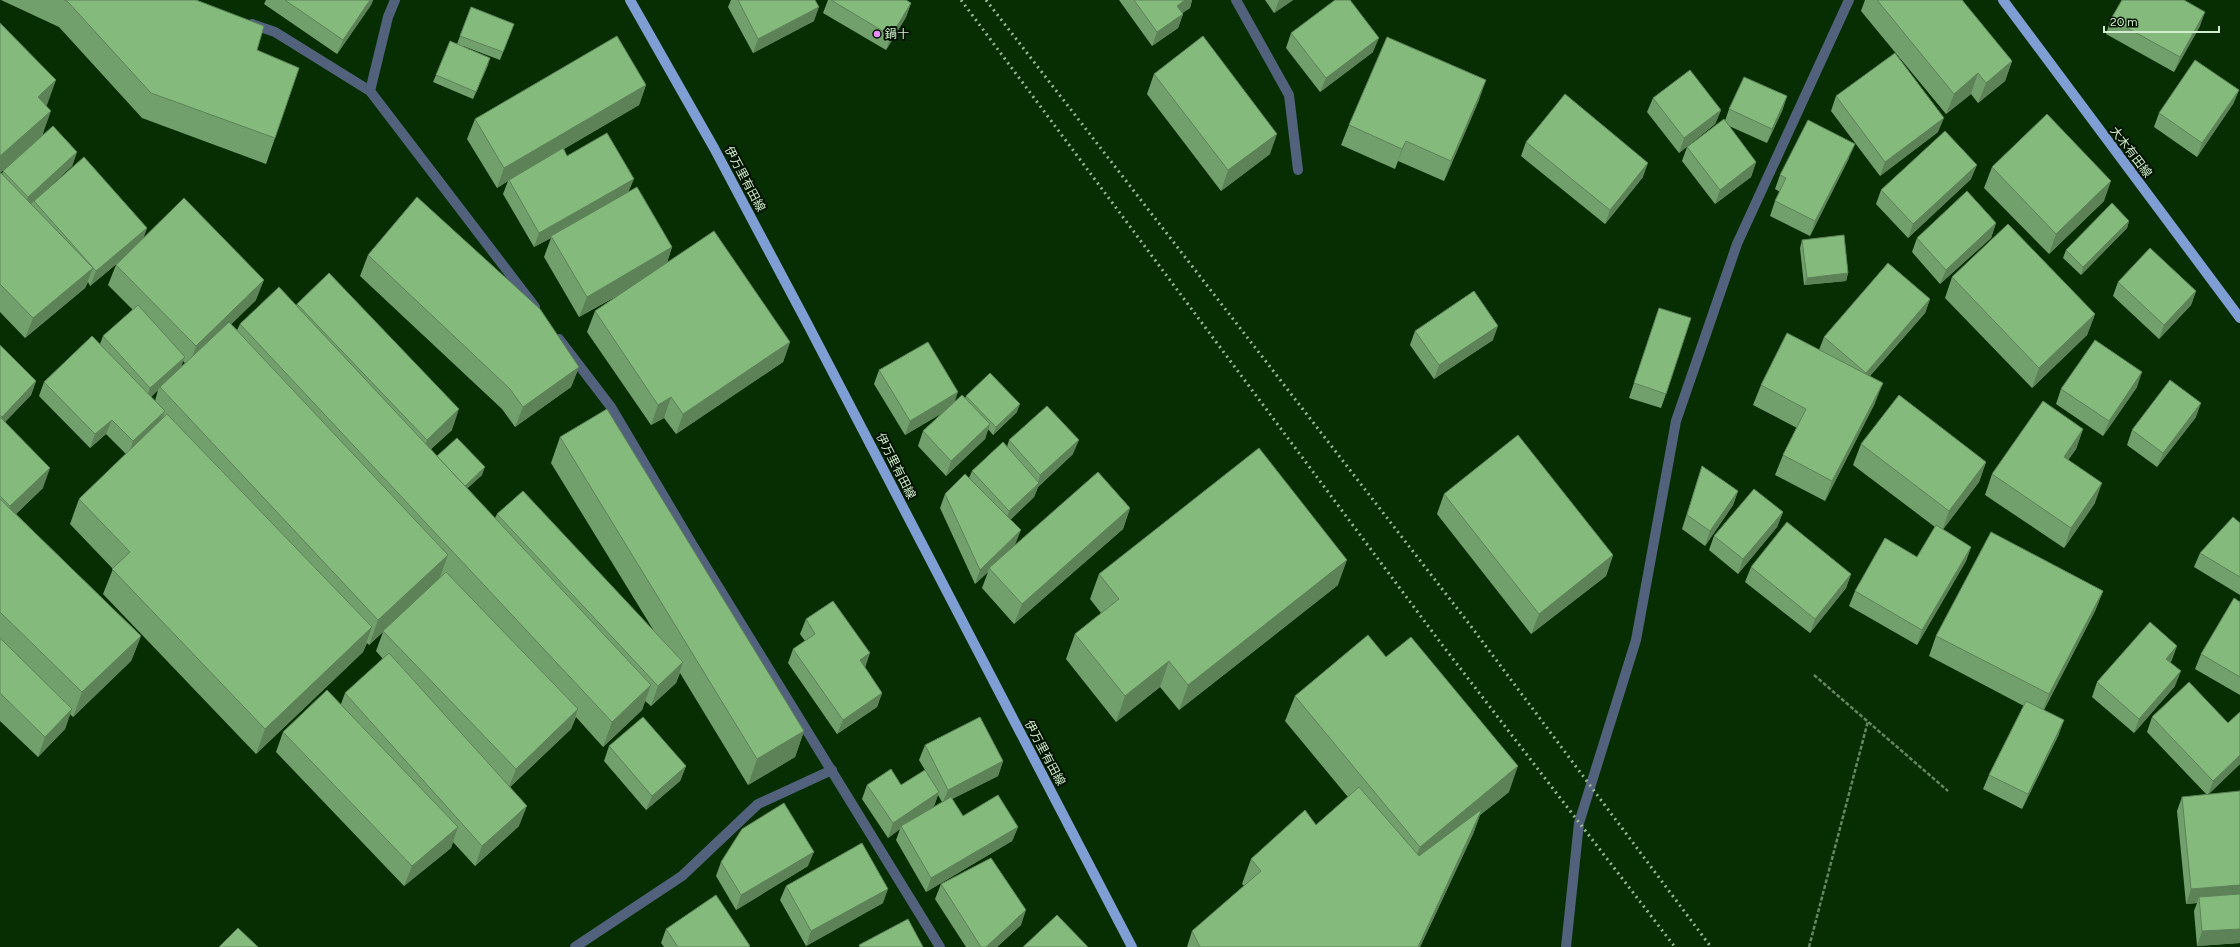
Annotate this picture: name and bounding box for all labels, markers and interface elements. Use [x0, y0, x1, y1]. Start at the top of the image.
scale bar [2104, 8, 2219, 34]
text: 20 m [2110, 15, 2138, 29]
place label: 鍋十 [885, 27, 909, 41]
marker: 鍋十 [872, 29, 882, 39]
street label: 大木有田線 [2107, 124, 2155, 180]
street label: 伊万里有田線 [722, 144, 768, 214]
street label: 伊万里有田線 [873, 431, 919, 501]
street label: 伊万里有田線 [1022, 718, 1068, 788]

